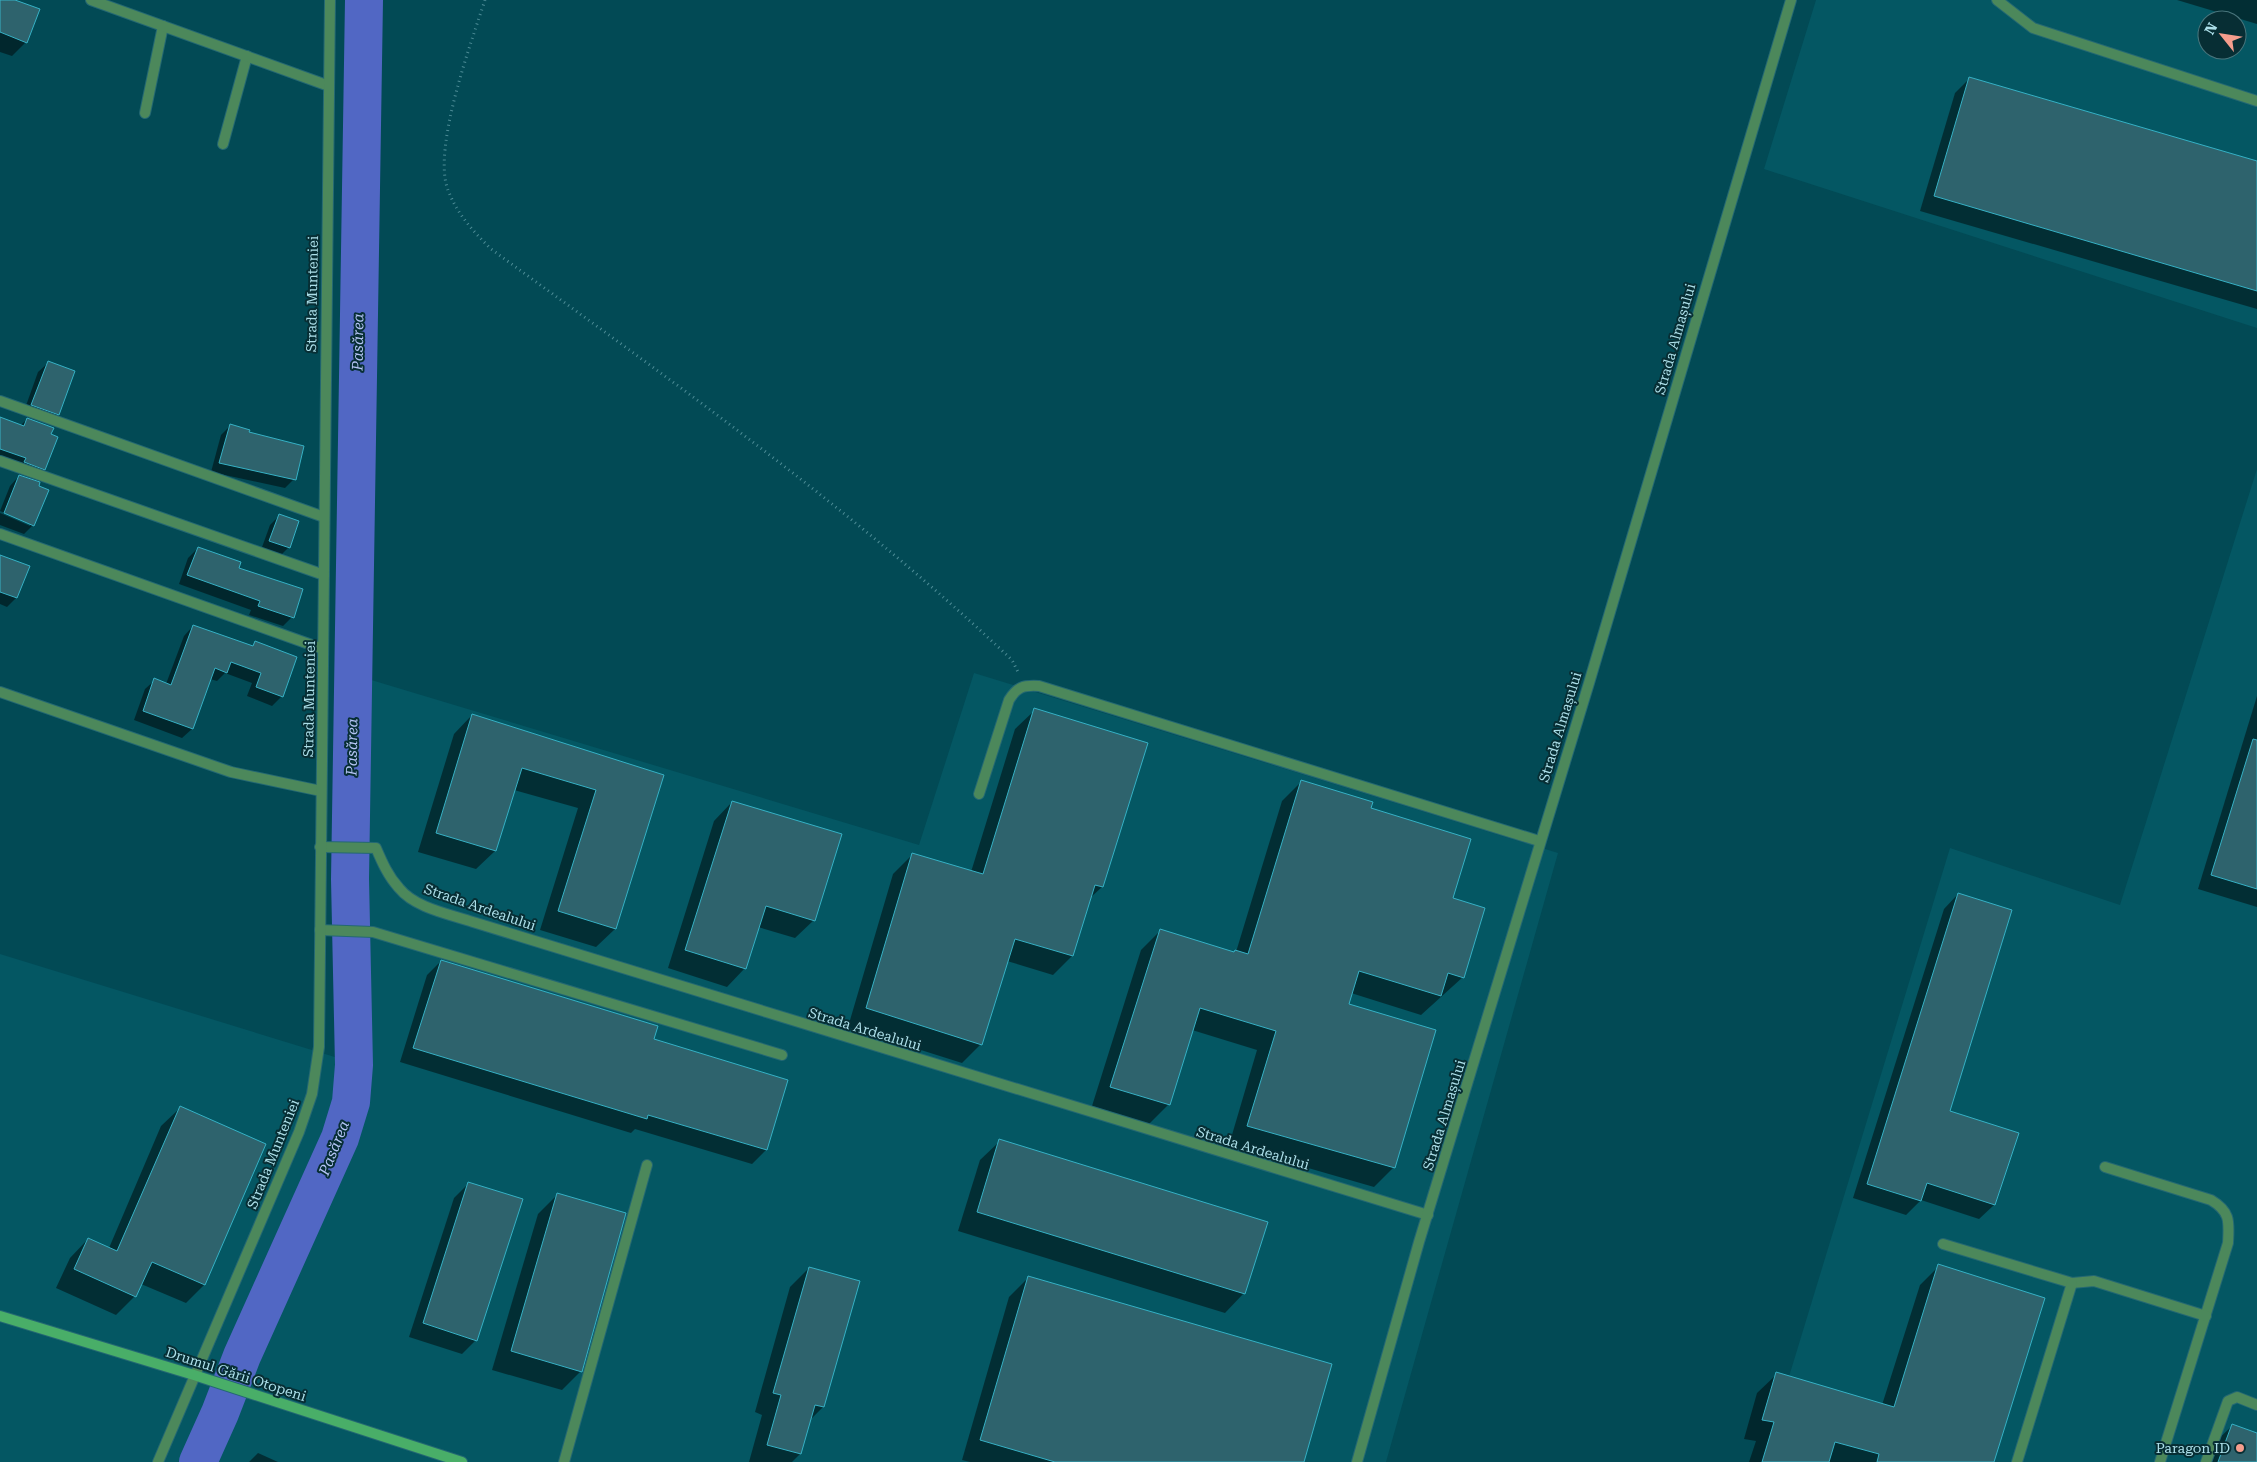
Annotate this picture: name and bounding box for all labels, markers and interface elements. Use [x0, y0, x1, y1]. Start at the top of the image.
north arrow [2197, 10, 2247, 60]
text: N [2201, 20, 2220, 37]
street label: Strada Munteniei [303, 235, 321, 352]
street label: Strada Almașului [1652, 281, 1700, 397]
water label: Pasărea [348, 313, 367, 372]
street label: Strada Munteniei [300, 640, 318, 757]
street label: Strada Almașului [1536, 669, 1586, 784]
water label: Pasărea [342, 718, 361, 777]
street label: Strada Ardealului [422, 880, 539, 934]
street label: Strada Ardealului [807, 1004, 924, 1054]
street label: Strada Almașului [1420, 1057, 1470, 1172]
street label: Strada Munteniei [244, 1097, 302, 1211]
water label: Pasărea [315, 1118, 353, 1179]
street label: Strada Ardealului [1195, 1123, 1312, 1173]
street label: Drumul Gării Otopeni [164, 1344, 309, 1404]
place label: Paragon ID [2156, 1440, 2230, 1456]
marker: Paragon ID [2234, 1442, 2246, 1454]

